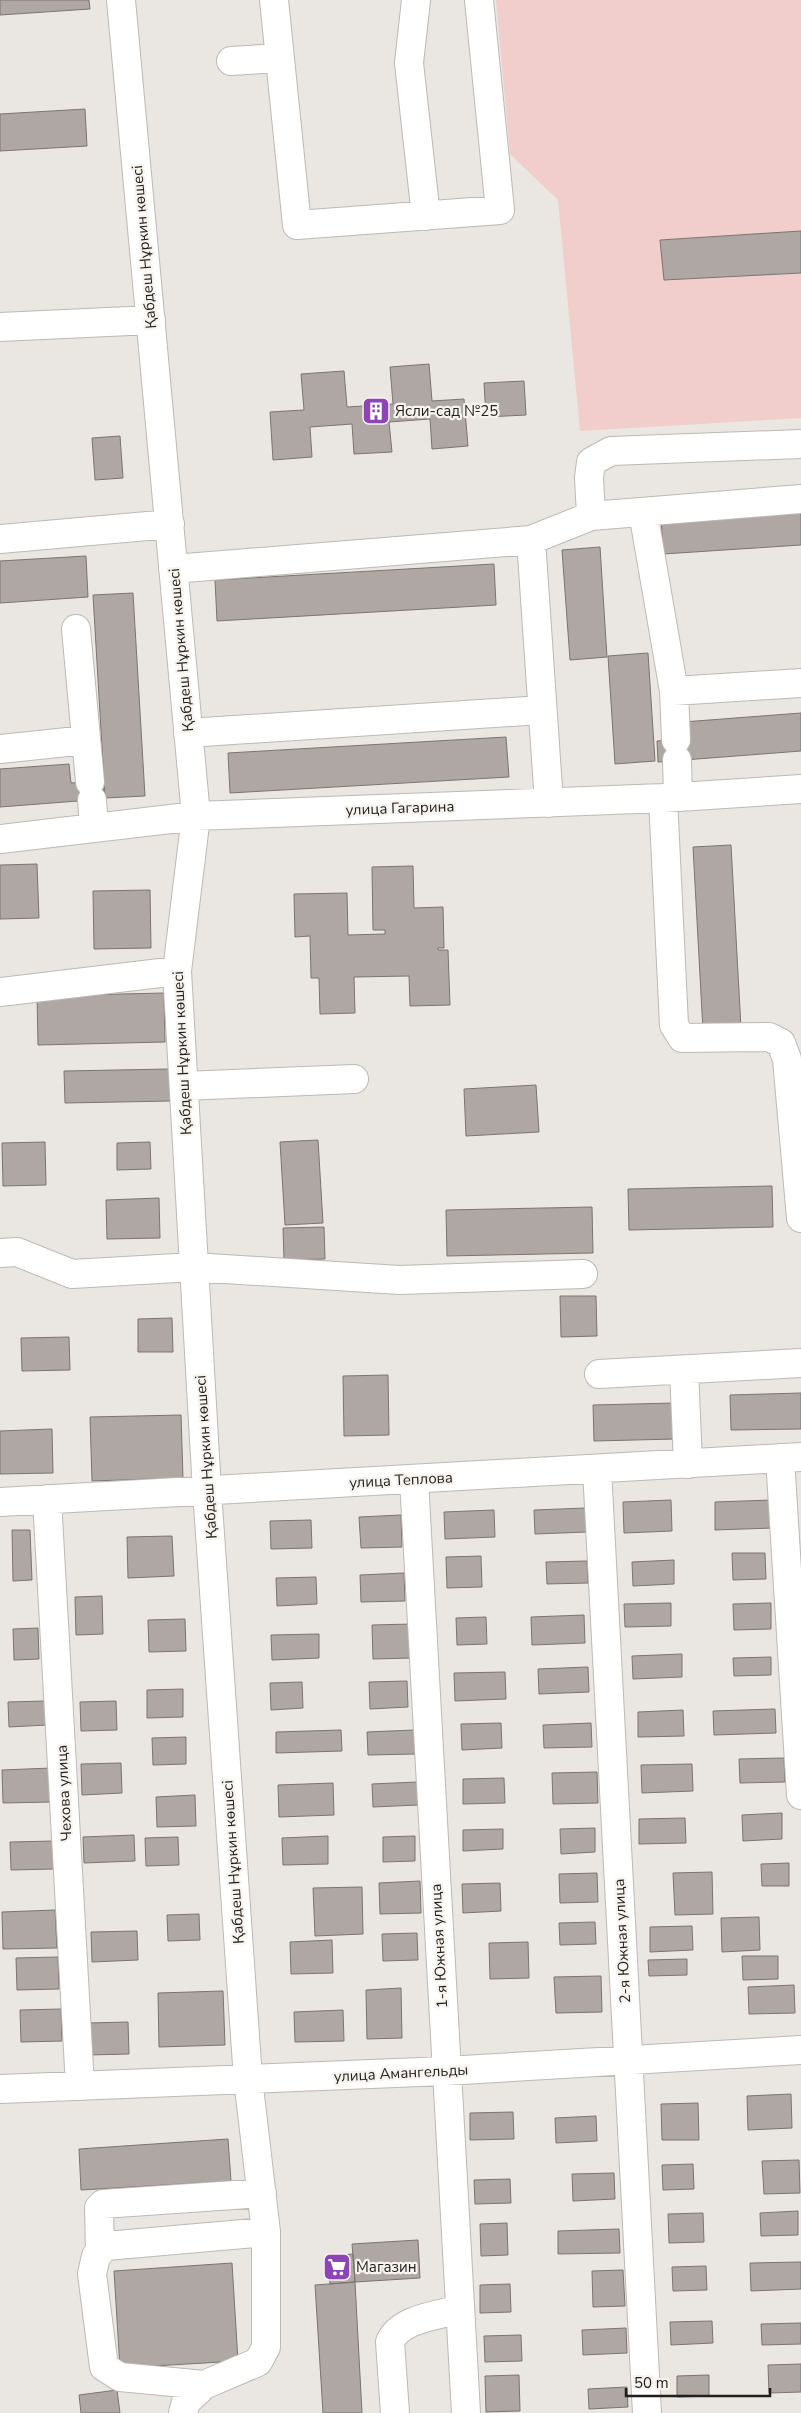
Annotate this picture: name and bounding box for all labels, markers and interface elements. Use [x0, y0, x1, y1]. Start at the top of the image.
street label: Қабдеш Нұркин көшесі [127, 164, 161, 330]
building icon: Ясли-сад №25 [361, 396, 391, 426]
place label: Ясли-сад №25 [395, 401, 498, 421]
street label: Қабдеш Нұркин көшесі [164, 567, 198, 733]
street label: улица Гагарина [345, 796, 455, 820]
street label: Қабдеш Нұркин көшесі [168, 971, 196, 1135]
street label: Қабдеш Нұркин көшесі [190, 1374, 222, 1540]
street label: улица Теплова [349, 1467, 453, 1493]
street label: Чехова улица [51, 1744, 77, 1842]
street label: Қабдеш Нұркин көшесі [217, 1779, 249, 1945]
street label: 2-я Южная улица [609, 1878, 635, 2004]
street label: 1-я Южная улица [426, 1883, 452, 2009]
street label: улица Амангельды [333, 2059, 469, 2087]
supermarket icon: Магазин [322, 2252, 352, 2282]
place label: Магазин [356, 2257, 417, 2277]
scale bar [626, 2366, 770, 2398]
text: 50 m [634, 2373, 669, 2393]

